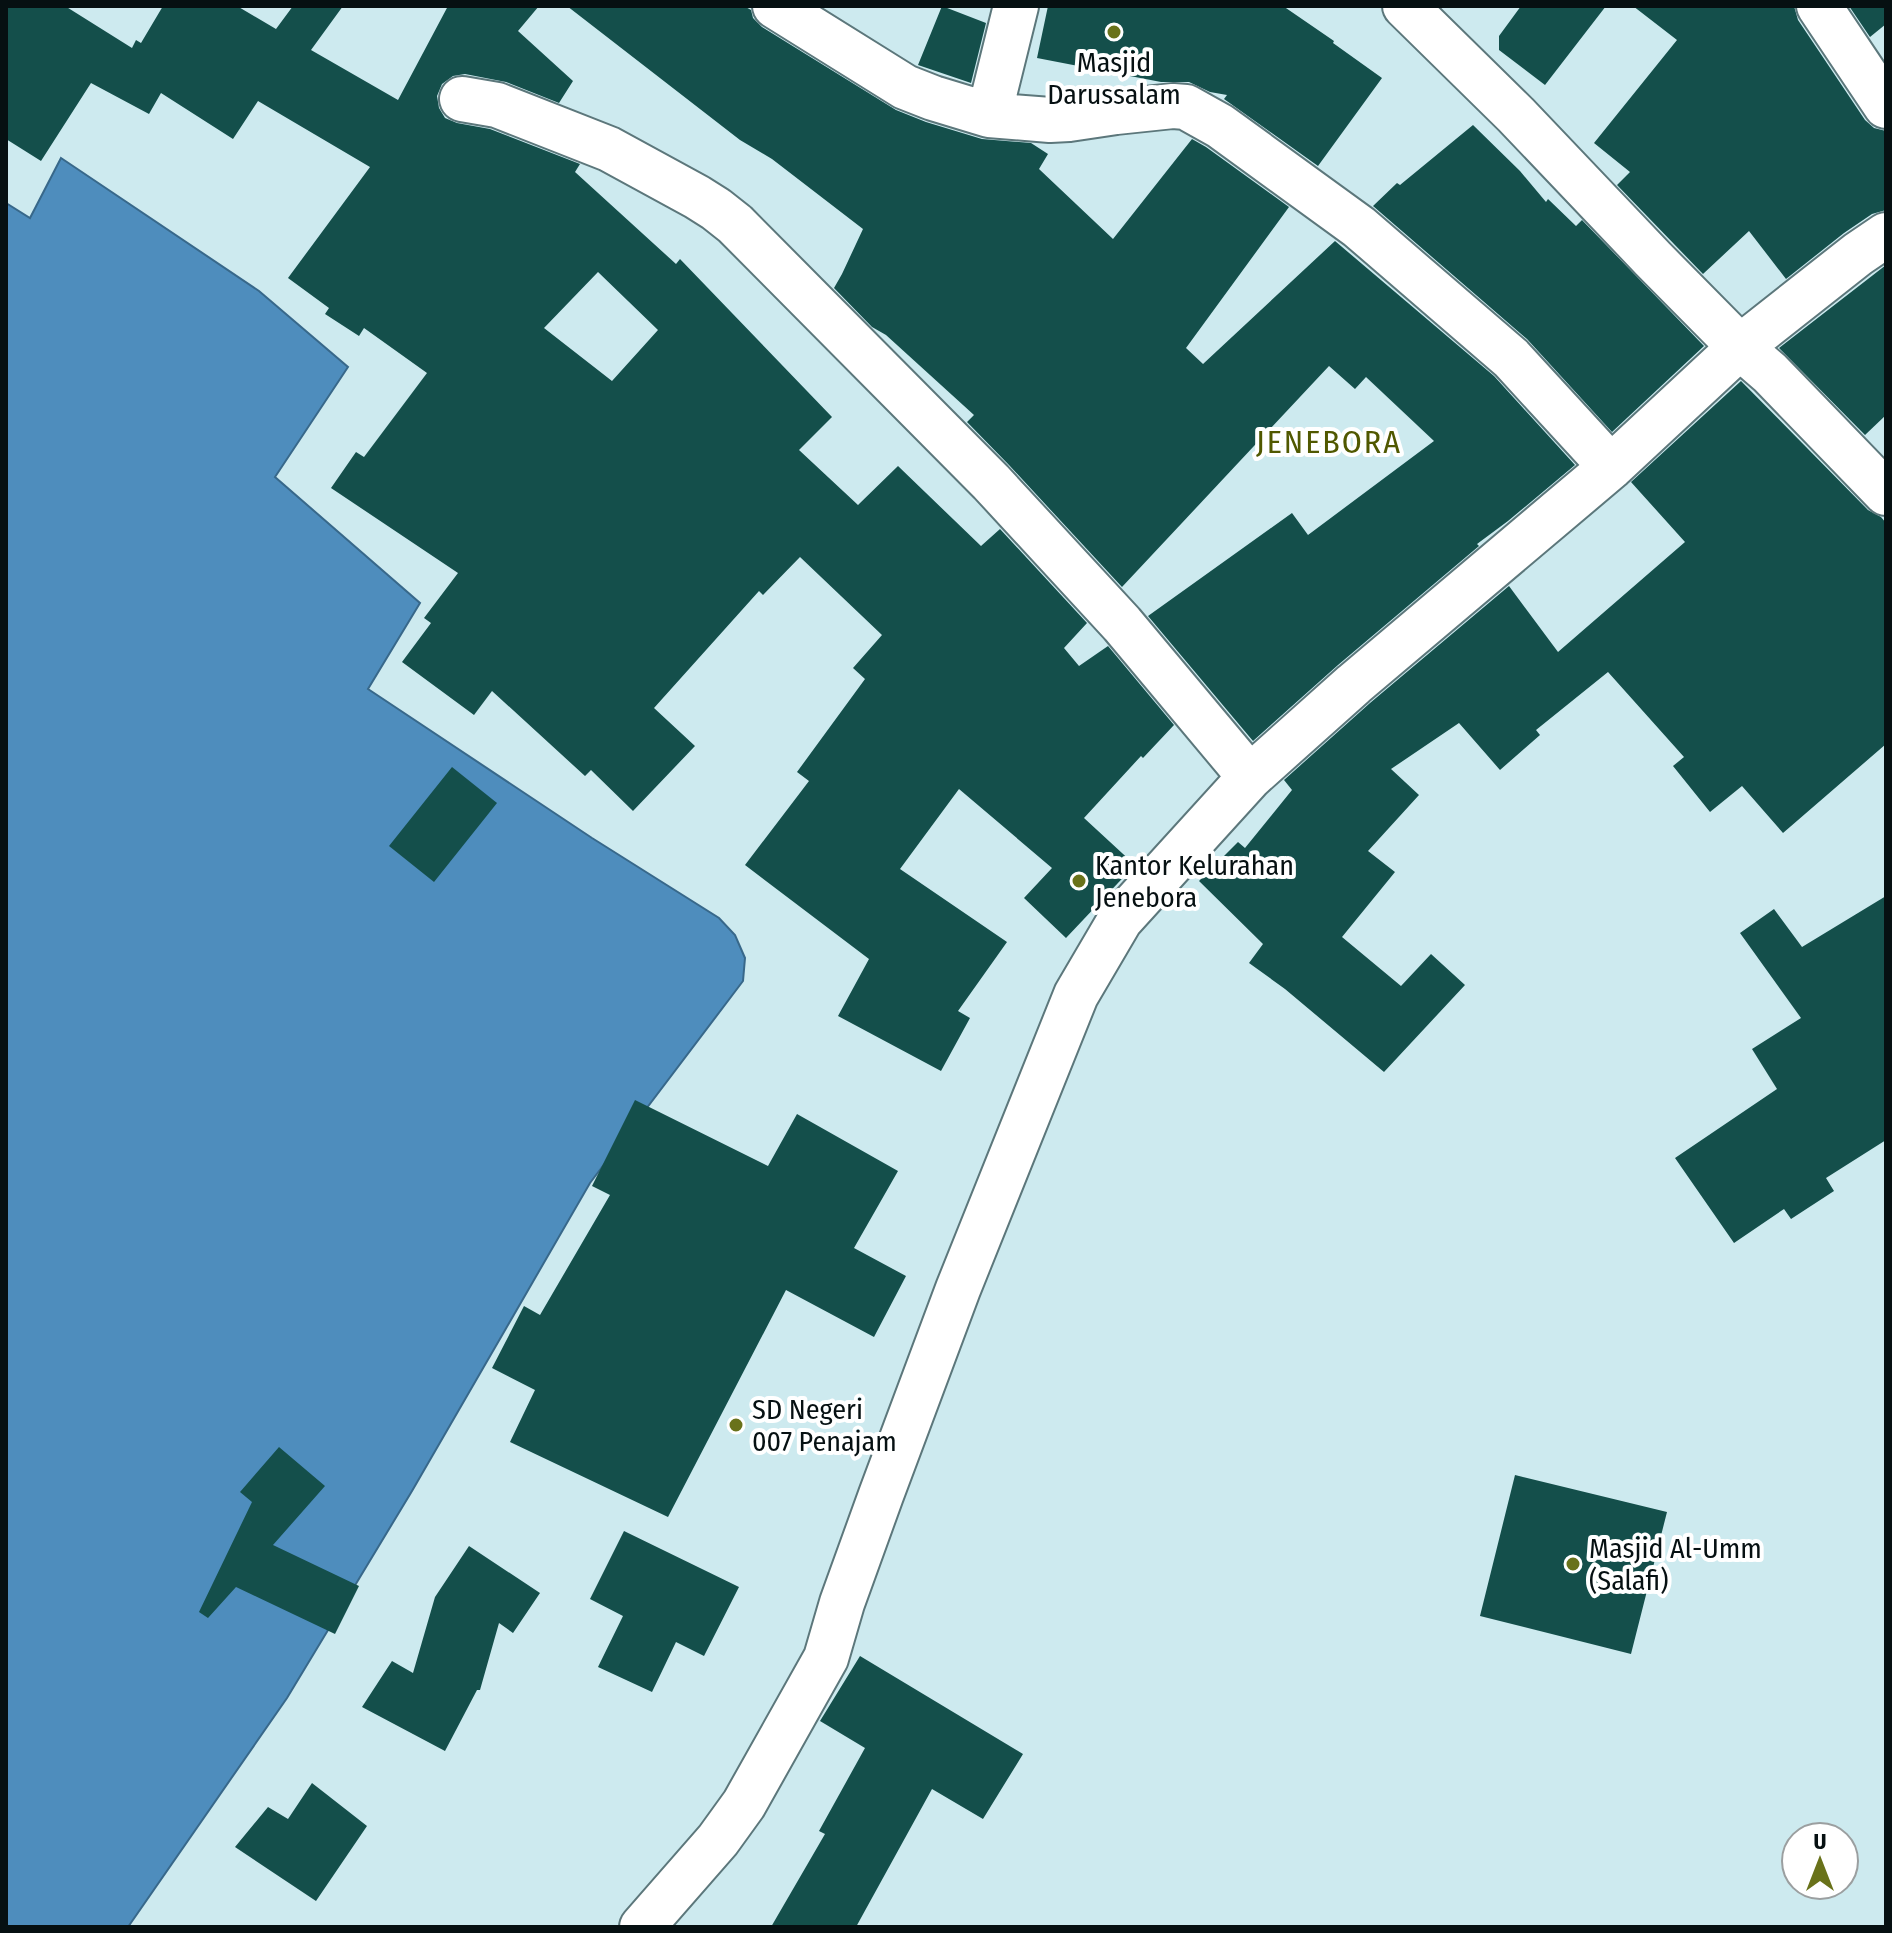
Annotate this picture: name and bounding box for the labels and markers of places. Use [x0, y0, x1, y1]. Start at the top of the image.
marker: Masjid Darussalam [1105, 23, 1123, 41]
place label: Masjid Darussalam [1047, 46, 1181, 111]
place label: Kantor Kelurahan Jenebora [1095, 849, 1294, 914]
marker: Kantor Kelurahan Jenebora [1070, 872, 1088, 890]
place label: SD Negeri 007 Penajam [752, 1393, 897, 1458]
marker: SD Negeri 007 Penajam [727, 1416, 745, 1434]
place label: Masjid Al-Umm (Salafi) [1589, 1532, 1762, 1597]
marker: Masjid Al-Umm (Salafi) [1564, 1555, 1582, 1573]

